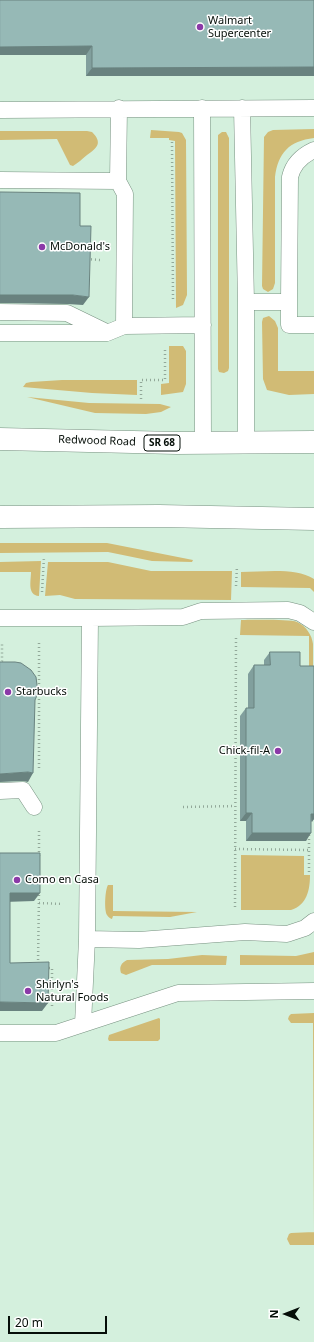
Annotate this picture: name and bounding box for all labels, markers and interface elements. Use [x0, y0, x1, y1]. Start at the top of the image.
place label: Walmart Supercenter [208, 14, 271, 40]
marker: Walmart Supercenter [195, 22, 205, 32]
place label: McDonald's [50, 240, 110, 254]
marker: McDonald's [37, 242, 47, 252]
street label: Redwood Road [58, 433, 136, 449]
road number: SR 68 [144, 435, 180, 451]
place label: Starbucks [16, 685, 67, 699]
marker: Starbucks [3, 687, 13, 697]
place label: Chick-fil-A [219, 744, 270, 758]
marker: Chick-fil-A [273, 746, 283, 756]
place label: Como en Casa [25, 873, 99, 887]
marker: Como en Casa [12, 875, 22, 885]
place label: Shirlyn's Natural Foods [36, 978, 109, 1004]
marker: Shirlyn's Natural Foods [23, 986, 33, 996]
north arrow [266, 1294, 306, 1334]
scale bar [10, 1308, 109, 1334]
text: N [266, 1310, 281, 1318]
text: 20 m [15, 1314, 43, 1331]

